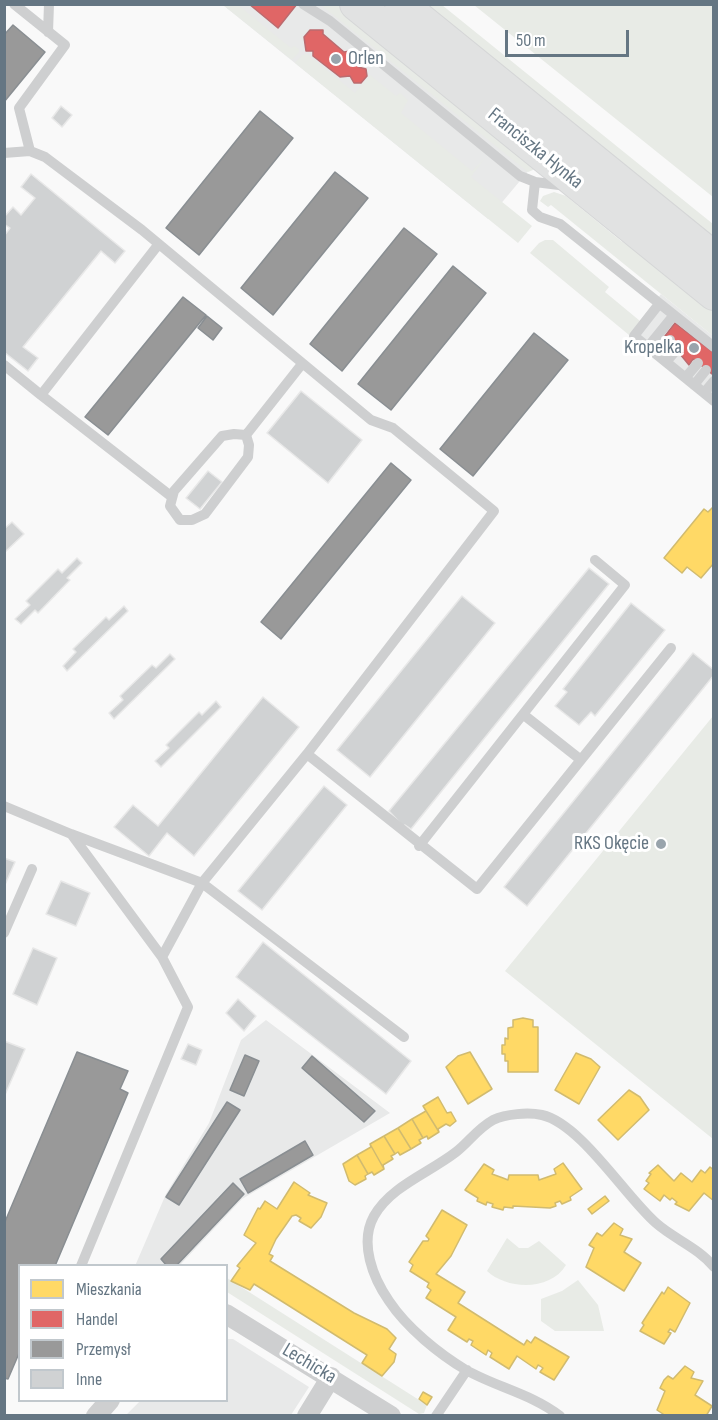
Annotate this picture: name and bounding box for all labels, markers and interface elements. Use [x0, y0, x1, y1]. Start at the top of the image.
scale bar [508, 18, 632, 56]
text: 50 m [516, 30, 546, 51]
place label: Orlen [348, 47, 384, 71]
marker: Orlen [329, 52, 343, 66]
street label: Franciszka Hynka [483, 103, 587, 195]
place label: Kropelka [624, 336, 682, 360]
marker: Kropelka [687, 341, 701, 355]
place label: RKS Okęcie [574, 832, 649, 856]
marker: RKS Okęcie [654, 837, 668, 851]
legend [18, 1264, 228, 1402]
text: Mieszkania [76, 1279, 142, 1300]
text: Handel [76, 1309, 118, 1330]
text: Przemysł [76, 1339, 131, 1360]
street label: Lechicka [278, 1339, 340, 1389]
text: Inne [76, 1369, 102, 1390]

